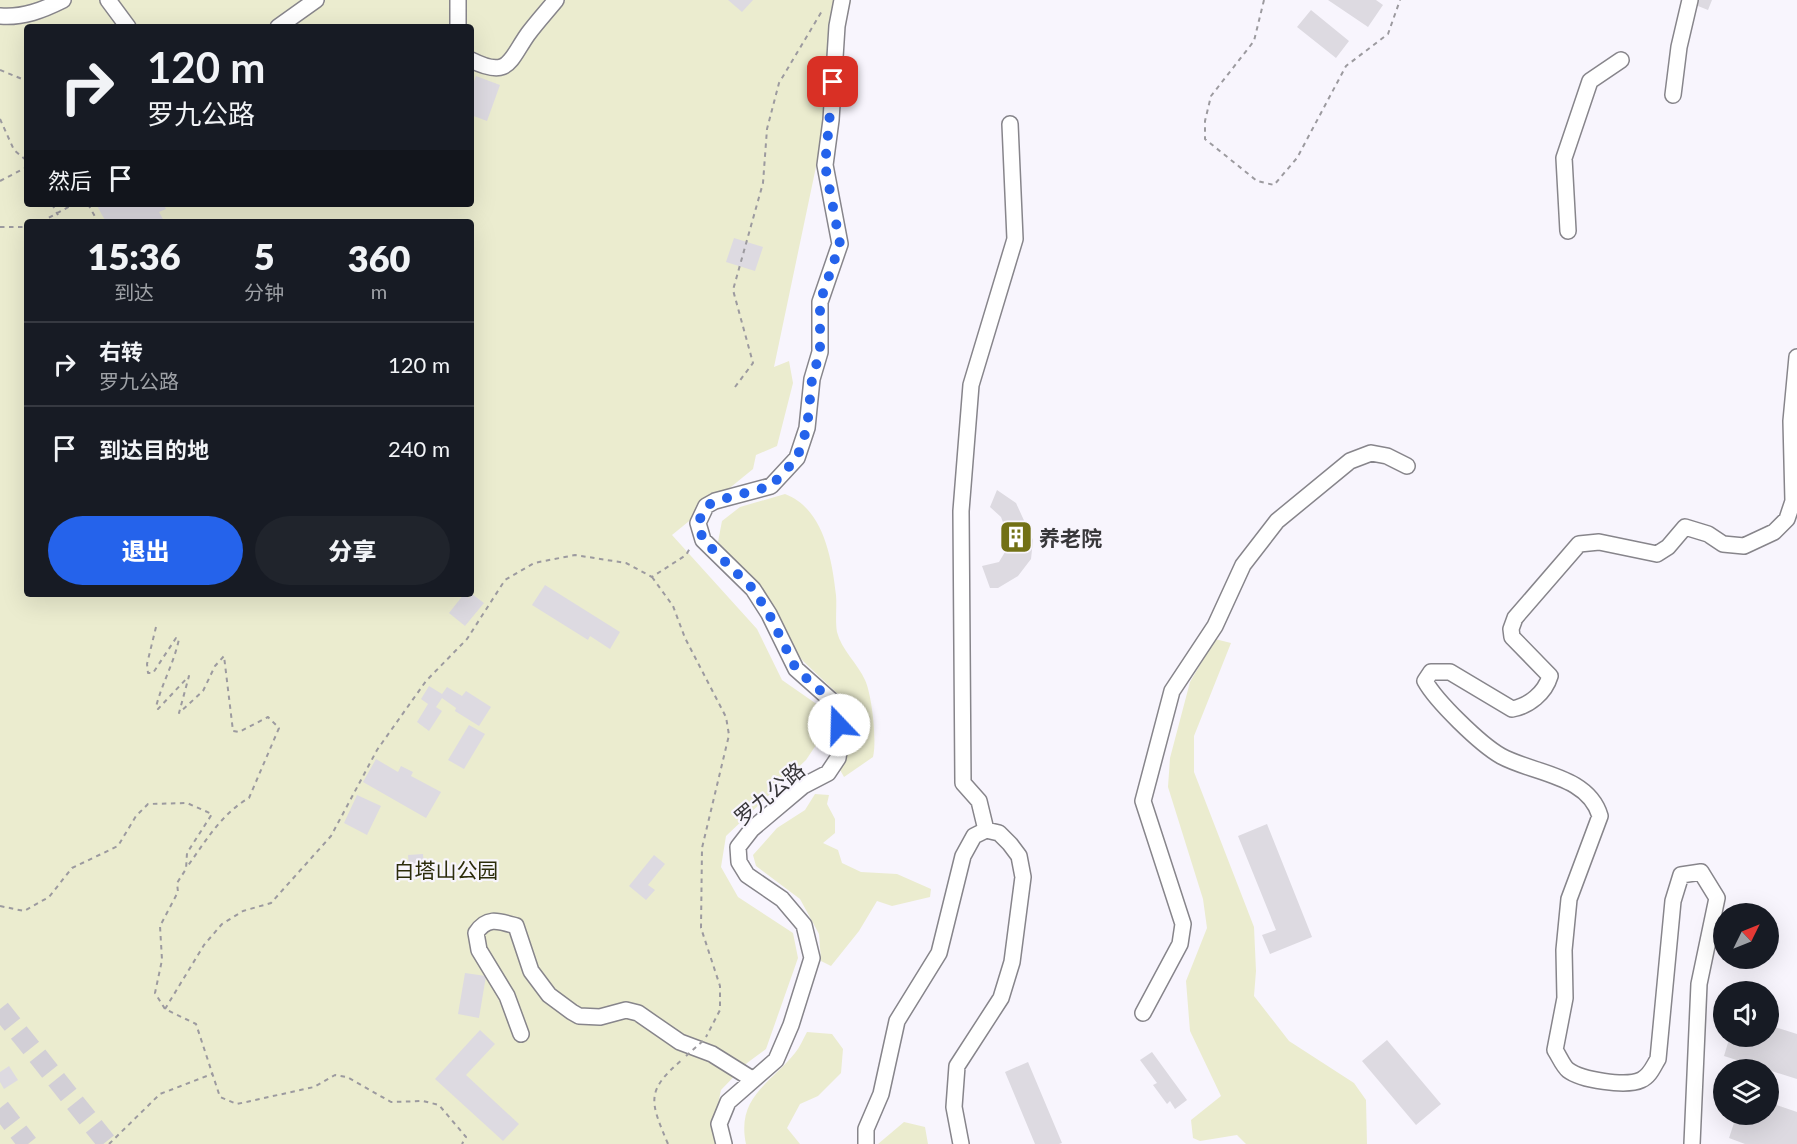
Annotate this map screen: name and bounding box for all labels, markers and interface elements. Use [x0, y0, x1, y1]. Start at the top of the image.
text: 120 m [147, 42, 265, 92]
icon: right [48, 48, 126, 126]
pin [807, 56, 858, 107]
icon: arrive [816, 65, 849, 98]
text: 罗九公路 [147, 97, 255, 130]
icon: arrive [104, 162, 137, 195]
text: 然后 [48, 167, 92, 194]
text: 15:36 [88, 234, 181, 278]
text: 5 [254, 234, 275, 278]
text: 360 [348, 236, 410, 280]
text: m [371, 279, 387, 303]
text: 到达 [114, 280, 154, 304]
text: 分钟 [244, 280, 284, 304]
text: 右转 [99, 338, 143, 365]
icon: right [48, 348, 81, 381]
text: 120 m [388, 351, 450, 378]
text: 罗九公路 [99, 369, 179, 393]
icon: arrive [48, 432, 81, 465]
text: 240 m [388, 435, 450, 462]
text: 到达目的地 [99, 436, 209, 463]
button: 退出 [48, 516, 243, 585]
button: 分享 [255, 516, 450, 585]
building icon: 养老院 [998, 519, 1034, 555]
place label: 养老院 [1039, 525, 1102, 550]
position arrow [807, 693, 871, 757]
street label: 罗九公路 [729, 756, 809, 830]
park label: 白塔山公园 [394, 857, 499, 882]
north arrow [1713, 903, 1779, 969]
map controls [1713, 903, 1779, 1125]
button: sound [1713, 981, 1779, 1047]
button: layers [1713, 1059, 1779, 1125]

